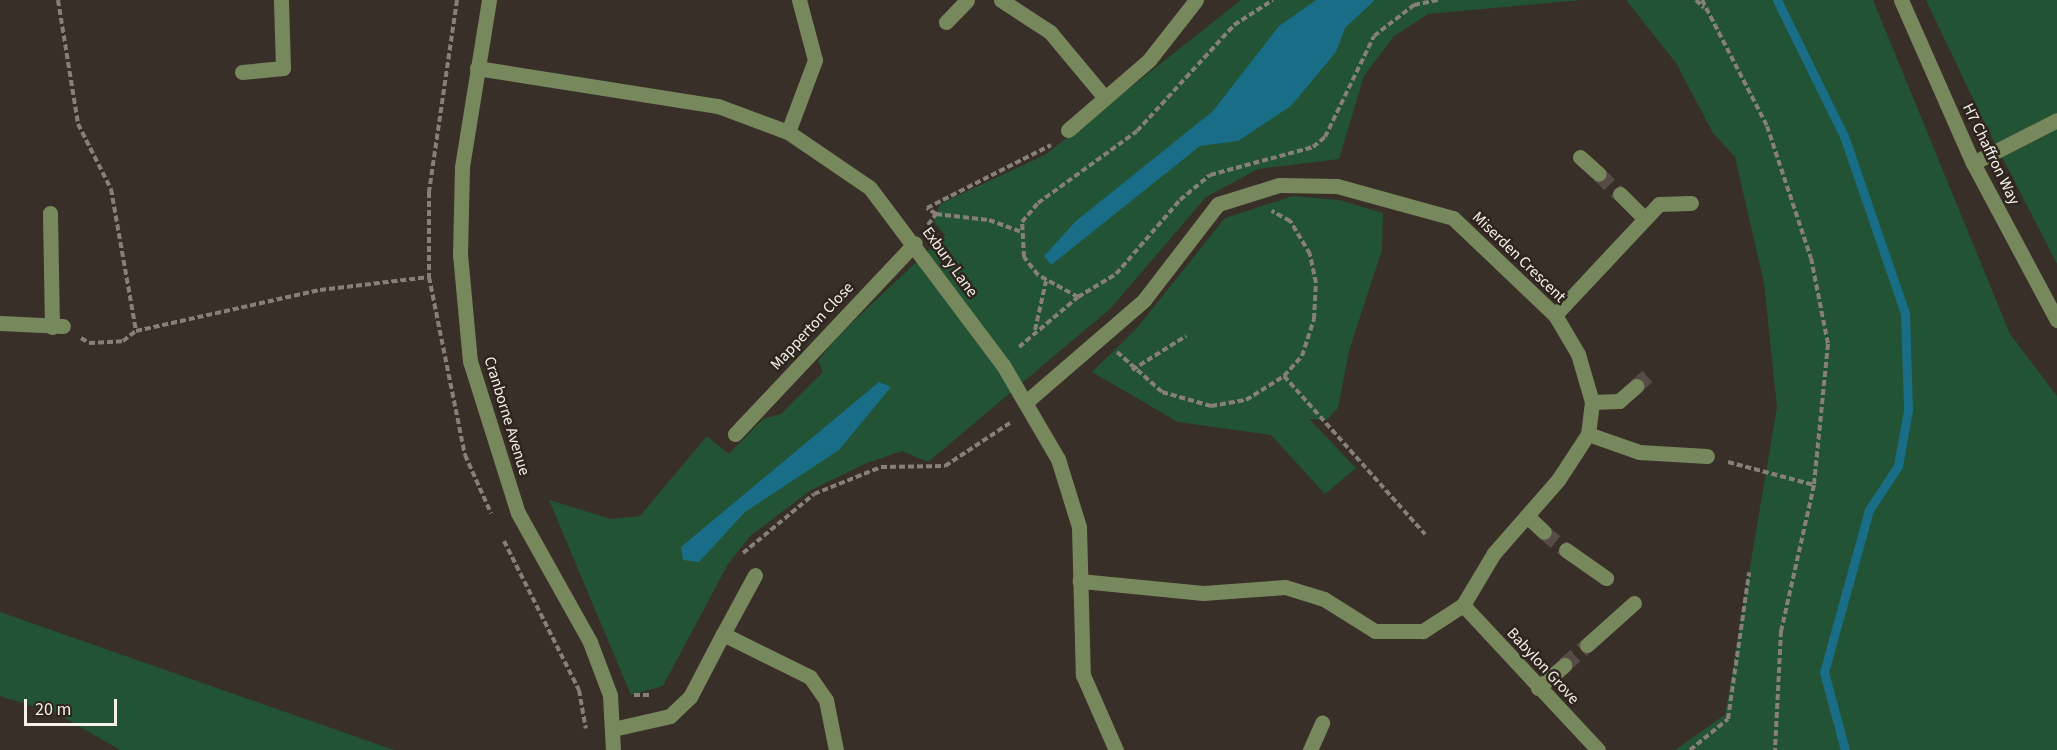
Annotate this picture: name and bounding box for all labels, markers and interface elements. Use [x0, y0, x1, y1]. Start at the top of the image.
street label: H7 Chaffron Way [1958, 100, 2024, 208]
street label: Miserden Crescent [1468, 208, 1570, 306]
street label: Exbury Lane [918, 223, 982, 301]
street label: Mapperton Close [766, 278, 858, 374]
street label: Cranborne Avenue [480, 354, 534, 478]
street label: Babylon Grove [1503, 624, 1583, 708]
scale bar [27, 687, 120, 725]
text: 20 m [35, 697, 71, 722]

